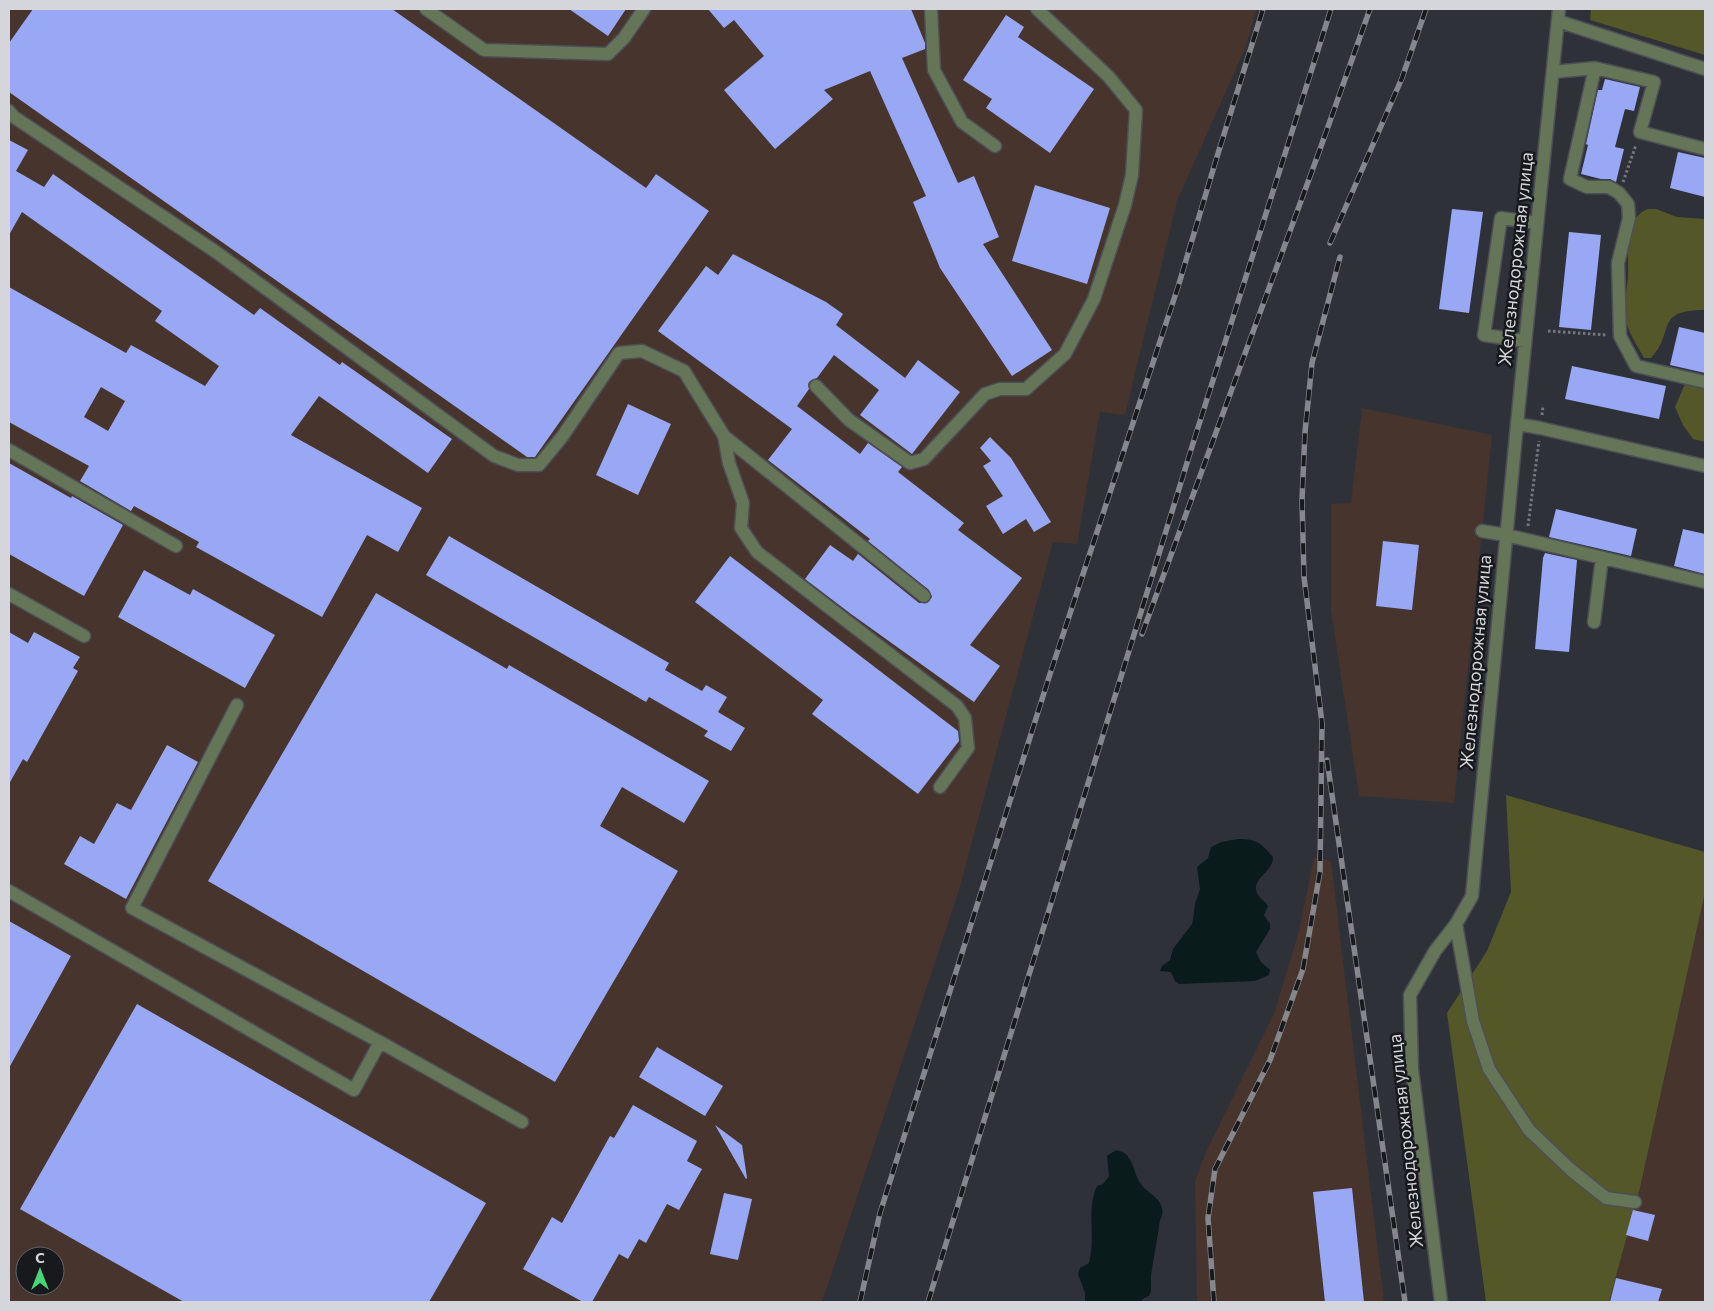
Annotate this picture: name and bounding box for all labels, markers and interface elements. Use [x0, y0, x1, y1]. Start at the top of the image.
street label: Железнодорожная улица [1493, 151, 1537, 367]
street label: Железнодорожная улица [1455, 554, 1495, 770]
street label: Железнодорожная улица [1383, 1033, 1427, 1249]
north arrow [15, 1246, 65, 1296]
text: С [35, 1249, 45, 1266]

